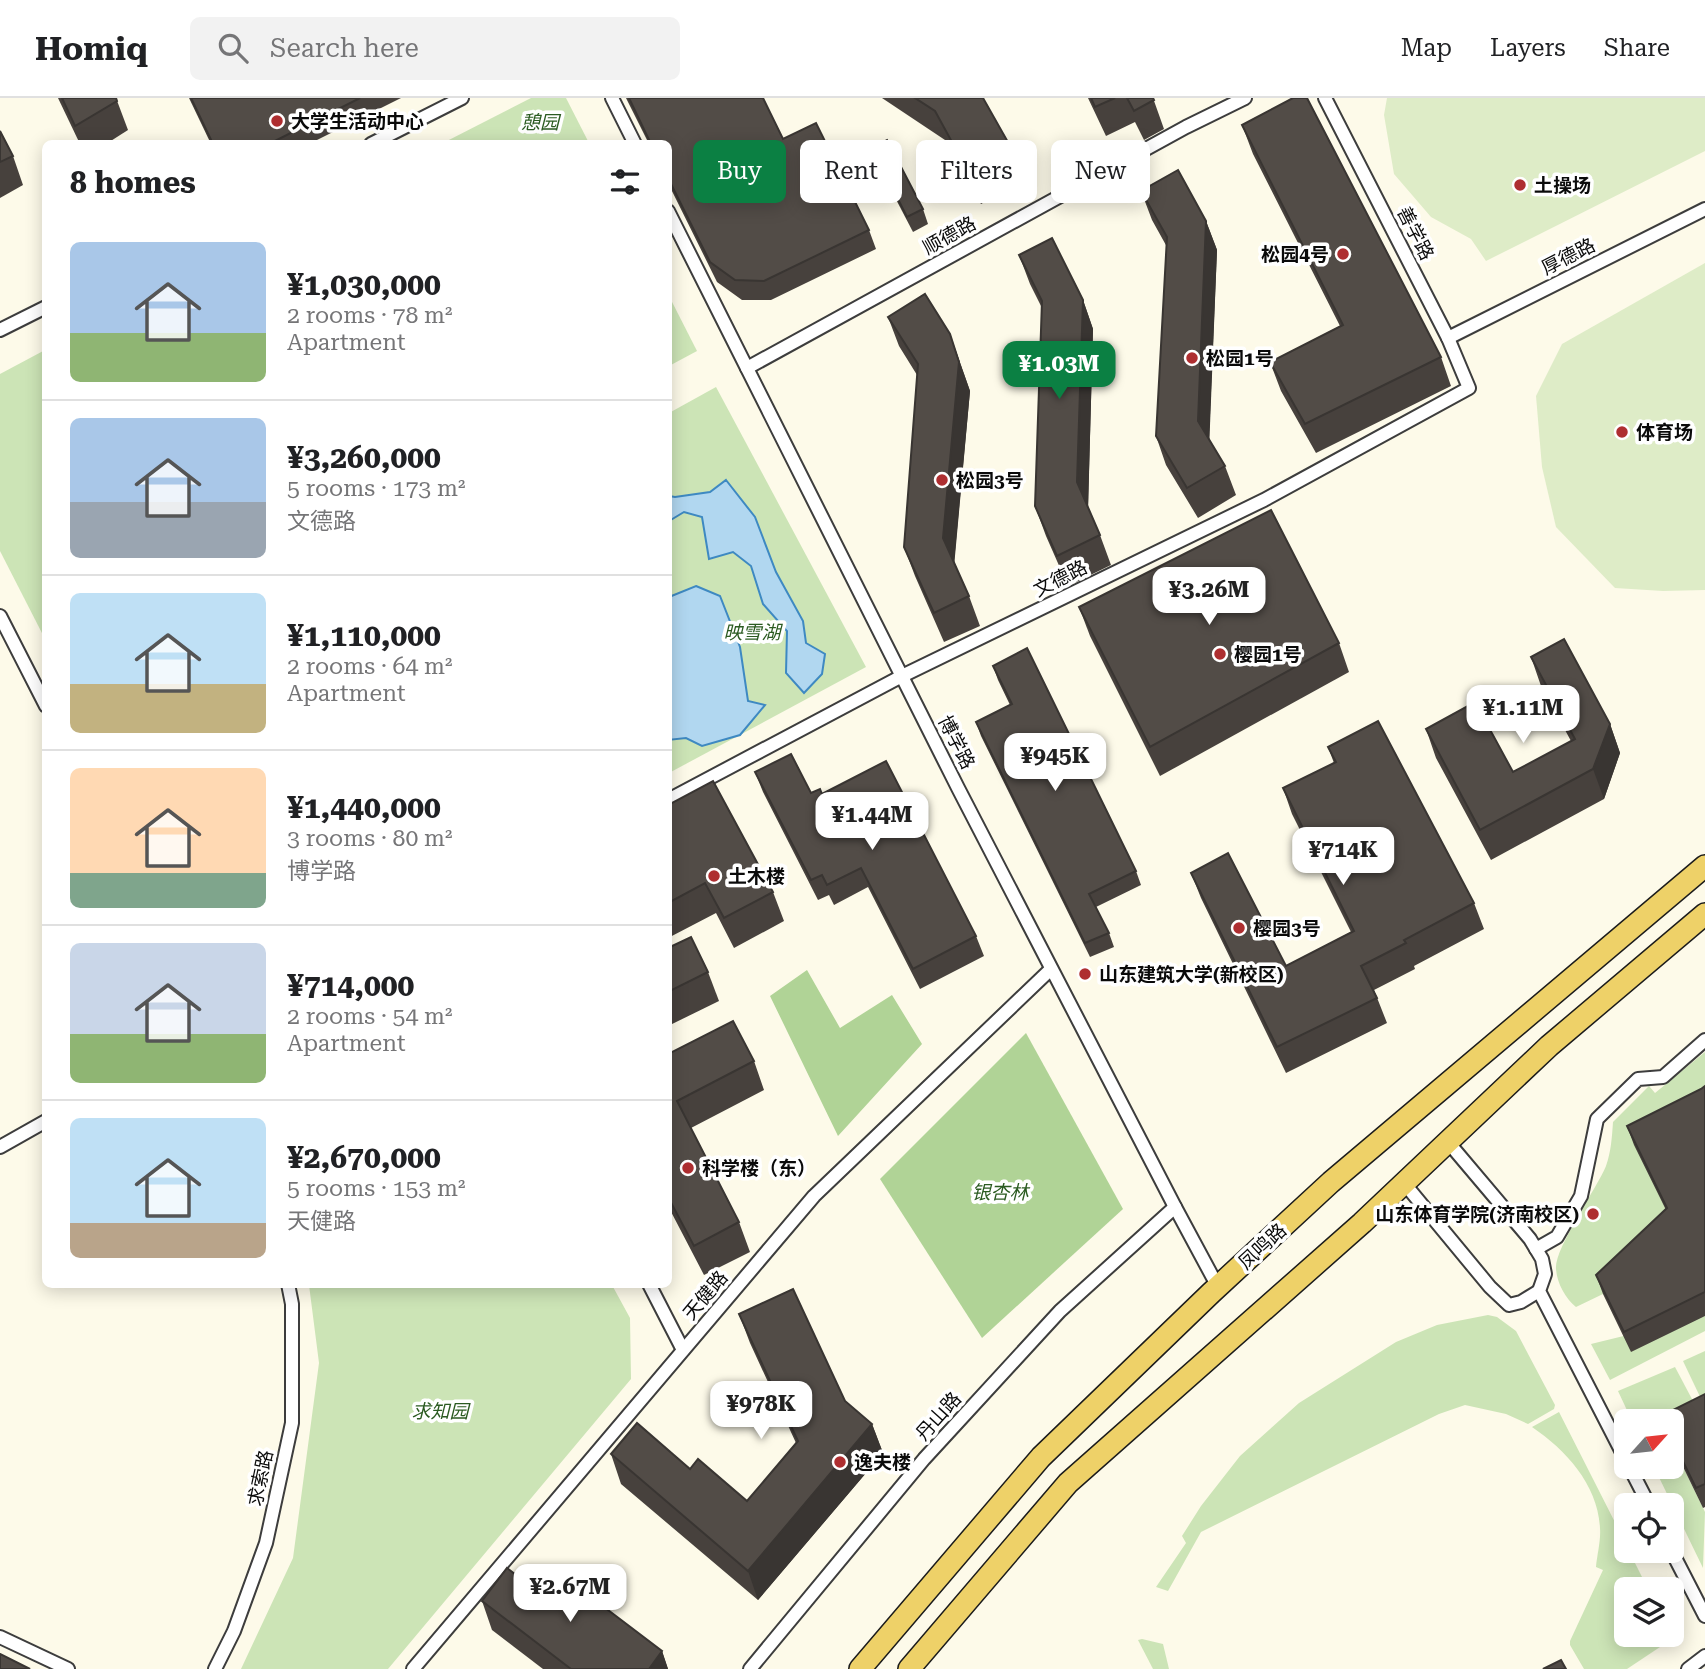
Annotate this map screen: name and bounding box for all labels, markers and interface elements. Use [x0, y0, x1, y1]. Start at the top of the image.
search box [190, 17, 680, 80]
text: Homiq [35, 29, 148, 68]
icon: search [214, 29, 252, 67]
text: Search here [270, 33, 419, 63]
text: Map [1401, 34, 1452, 62]
text: Layers [1490, 34, 1566, 62]
text: Share [1604, 34, 1670, 62]
place label: 大学生活动中心 [291, 110, 424, 133]
park label: 憩园 [521, 111, 562, 134]
marker: 大学生活动中心 [269, 113, 285, 129]
chip: Buy [693, 140, 786, 203]
chip: Rent [800, 140, 902, 203]
chip: Filters [916, 140, 1037, 203]
chip: New [1051, 140, 1150, 203]
icon: filters [606, 163, 644, 201]
text: 8 homes [70, 165, 196, 200]
place label: 土操场 [1534, 174, 1591, 197]
marker: 土操场 [1512, 177, 1528, 193]
street label: 善学路 [1392, 203, 1439, 264]
street label: 顺德路 [919, 212, 980, 259]
street label: 厚德路 [1538, 233, 1599, 280]
place label: 松园4号 [1261, 243, 1329, 266]
marker: 松园4号 [1335, 246, 1351, 262]
text: ¥1,030,000 [287, 267, 441, 302]
icon: home [126, 270, 210, 354]
text: 2 rooms · 78 m² [287, 302, 453, 329]
text: Apartment [287, 329, 406, 356]
pin: ¥1.03M [1002, 342, 1116, 401]
place label: 松园1号 [1206, 347, 1274, 370]
text: ¥1.03M [1019, 350, 1099, 377]
marker: 松园1号 [1184, 350, 1200, 366]
place label: 体育场 [1636, 421, 1693, 444]
marker: 体育场 [1614, 424, 1630, 440]
text: ¥3,260,000 [287, 440, 441, 475]
icon: home [126, 446, 210, 530]
place label: 松园3号 [956, 469, 1024, 492]
marker: 松园3号 [934, 472, 950, 488]
text: 5 rooms · 173 m² [287, 475, 465, 502]
text: 文德路 [287, 508, 356, 535]
street label: 文德路 [1030, 555, 1091, 602]
pin: ¥3.26M [1152, 568, 1266, 627]
text: ¥3.26M [1169, 576, 1249, 603]
text: ¥1,110,000 [287, 618, 441, 653]
icon: home [126, 621, 210, 705]
park label: 映雪湖 [723, 621, 783, 644]
place label: 樱园1号 [1234, 643, 1302, 666]
marker: 樱园1号 [1212, 646, 1228, 662]
text: 2 rooms · 64 m² [287, 653, 453, 680]
text: Apartment [287, 680, 406, 707]
pin: ¥1.11M [1466, 686, 1580, 745]
text: ¥1.11M [1483, 694, 1563, 721]
street label: 博学路 [933, 712, 980, 773]
pin: ¥945K [1006, 734, 1104, 793]
text: ¥945K [1020, 742, 1090, 769]
text: ¥1,440,000 [287, 790, 441, 825]
pin: ¥1.44M [815, 792, 929, 852]
icon: home [126, 796, 210, 880]
text: ¥1.44M [832, 801, 912, 828]
text: 3 rooms · 80 m² [287, 825, 453, 852]
pin: ¥714K [1294, 828, 1392, 887]
text: ¥714K [1308, 836, 1378, 863]
text: 博学路 [287, 858, 356, 885]
place label: 土木楼 [728, 865, 785, 888]
marker: 土木楼 [706, 868, 722, 884]
place label: 樱园3号 [1253, 917, 1321, 940]
marker: 樱园3号 [1231, 920, 1247, 936]
place label: 山东建筑大学(新校区) [1099, 963, 1284, 986]
marker: 山东建筑大学(新校区) [1077, 966, 1093, 982]
text: ¥714,000 [287, 968, 414, 1003]
icon: home [126, 971, 210, 1055]
text: 2 rooms · 54 m² [287, 1003, 453, 1030]
text: Apartment [287, 1030, 406, 1057]
text: ¥2,670,000 [287, 1140, 441, 1175]
icon: home [126, 1146, 210, 1230]
place label: 科学楼（东） [702, 1157, 816, 1180]
marker: 科学楼（东） [680, 1160, 696, 1176]
text: 5 rooms · 153 m² [287, 1175, 465, 1202]
park label: 银杏林 [971, 1181, 1030, 1204]
place label: 山东体育学院(济南校区) [1375, 1203, 1579, 1226]
marker: 山东体育学院(济南校区) [1585, 1206, 1601, 1222]
text: 天健路 [287, 1208, 356, 1235]
street label: 凤鸣路 [1234, 1219, 1291, 1274]
street label: 天健路 [678, 1266, 733, 1325]
pin: ¥978K [712, 1382, 810, 1441]
street label: 丹山路 [911, 1387, 966, 1445]
text: ¥978K [726, 1390, 796, 1417]
park label: 求知园 [411, 1400, 471, 1423]
north arrow [1614, 1409, 1684, 1479]
map controls [1614, 1409, 1684, 1647]
street label: 求索路 [243, 1448, 278, 1508]
place label: 逸夫楼 [854, 1451, 911, 1474]
marker: 逸夫楼 [832, 1454, 848, 1470]
button: locate [1614, 1493, 1684, 1563]
pin: ¥2.67M [513, 1564, 627, 1624]
text: ¥2.67M [530, 1573, 610, 1600]
button: layers [1614, 1577, 1684, 1647]

